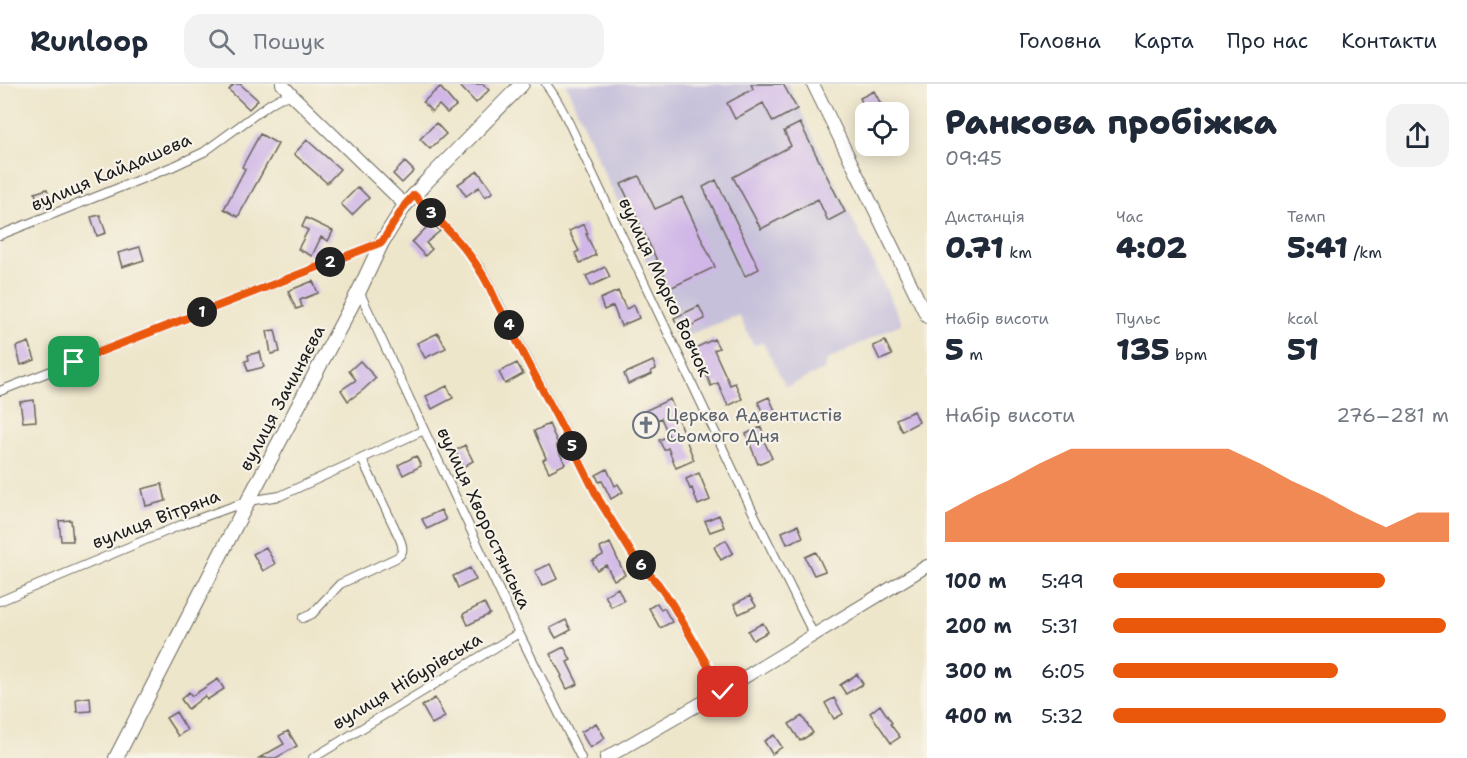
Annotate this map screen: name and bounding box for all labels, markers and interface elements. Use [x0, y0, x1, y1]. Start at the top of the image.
search box [184, 14, 604, 68]
text: Runloop [30, 22, 148, 60]
icon: search [205, 25, 238, 58]
text: Пошук [253, 27, 325, 56]
text: Головна [1019, 27, 1101, 55]
text: Карта [1134, 27, 1194, 55]
text: Про нас [1227, 27, 1308, 55]
text: Контакти [1341, 27, 1437, 55]
text: Ранкова пробіжка [945, 100, 1277, 145]
map controls [855, 102, 909, 156]
button: locate [855, 102, 909, 156]
button: share [1386, 104, 1449, 167]
street label: вулиця Кайдашева [27, 127, 195, 217]
text: 09:45 [945, 145, 1002, 171]
street label: вулиця Марко Вовчок [613, 194, 717, 381]
pin: 3 [416, 198, 446, 228]
text: 3 [425, 202, 437, 223]
text: Дистанція [945, 206, 1025, 227]
text: Час [1116, 206, 1144, 227]
text: Темп [1287, 206, 1326, 227]
text: 0.71 [945, 227, 1004, 268]
text: 4:02 [1116, 227, 1187, 268]
text: 5:41 [1287, 227, 1348, 268]
text: km [1004, 242, 1032, 263]
text: /km [1348, 242, 1382, 263]
pin: 2 [315, 247, 345, 277]
text: 2 [324, 251, 336, 272]
pin: 1 [187, 297, 217, 327]
text: 1 [198, 301, 206, 322]
text: Набір висоти [945, 308, 1049, 329]
text: Пульс [1116, 308, 1161, 329]
text: kcal [1287, 308, 1318, 329]
pin: 4 [494, 310, 524, 340]
text: 4 [503, 314, 515, 335]
street label: вулиця Зачиняєва [233, 321, 331, 475]
text: 5 [945, 329, 964, 370]
text: 135 [1116, 329, 1170, 370]
text: 51 [1287, 329, 1319, 370]
pin [48, 336, 99, 387]
text: m [964, 344, 983, 365]
text: bpm [1170, 344, 1207, 365]
icon: arrive [57, 345, 90, 378]
text: Набір висоти [945, 402, 1075, 428]
text: 276–281 m [1336, 402, 1449, 428]
place label: Церква Адвентистів Сьомого Дня [666, 403, 842, 448]
church icon: Церква Адвентистів Сьомого Дня [631, 410, 661, 440]
street label: вулиця Хворостянська [431, 423, 537, 613]
pin: 5 [557, 431, 587, 461]
text: 5 [567, 435, 577, 456]
street label: вулиця Вітряна [89, 484, 223, 554]
pin: 6 [626, 550, 656, 580]
text: 6 [635, 554, 647, 575]
text: 100 m [945, 568, 1007, 594]
text: 5:49 [1041, 568, 1084, 594]
text: 200 m [945, 613, 1012, 639]
text: 5:31 [1041, 613, 1078, 639]
street label: вулиця Нібурівська [328, 627, 486, 735]
text: 300 m [945, 658, 1012, 684]
text: 6:05 [1041, 658, 1085, 684]
pin [697, 666, 748, 717]
icon: check [706, 675, 739, 708]
text: 400 m [945, 703, 1012, 729]
text: 5:32 [1041, 703, 1084, 729]

